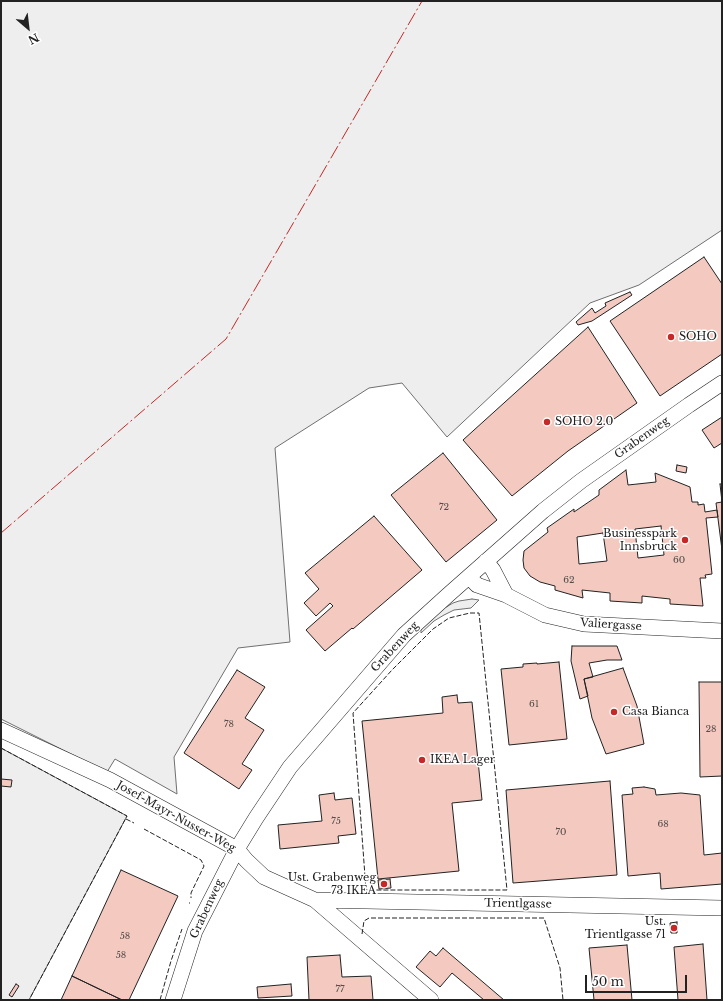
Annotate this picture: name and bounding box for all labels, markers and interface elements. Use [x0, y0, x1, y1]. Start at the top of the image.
north arrow [8, 8, 48, 48]
text: N [26, 30, 41, 47]
place label: SOHO [679, 330, 717, 344]
marker: SOHO [666, 332, 676, 342]
street label: Grabenweg [612, 414, 672, 462]
place label: SOHO 2.0 [555, 415, 613, 429]
marker: SOHO 2.0 [542, 417, 552, 427]
house number: 72 [439, 502, 449, 512]
place label: Businesspark Innsbruck [603, 527, 677, 553]
marker: Businesspark Innsbruck [680, 535, 690, 545]
house number: 60 [673, 555, 685, 565]
house number: 62 [563, 575, 575, 585]
street label: Valiergasse [580, 616, 642, 634]
street label: Grabenweg [368, 619, 422, 675]
house number: 61 [529, 699, 539, 709]
place label: Casa Bianca [622, 705, 689, 719]
marker: Casa Bianca [609, 707, 619, 717]
house number: 78 [224, 719, 234, 729]
house number: 28 [706, 724, 716, 734]
place label: IKEA Lager [430, 753, 495, 767]
marker: IKEA Lager [417, 755, 427, 765]
street label: Josef-Mayr-Nusser-Weg [114, 779, 238, 855]
house number: 75 [331, 816, 341, 826]
house number: 68 [657, 819, 669, 829]
house number: 70 [556, 827, 566, 837]
place label: Ust. Grabenweg 73 IKEA [288, 871, 376, 897]
street label: Grabenweg [188, 877, 226, 941]
marker: Ust. Grabenweg 73 IKEA [379, 879, 389, 889]
street label: Trientlgasse [484, 897, 552, 911]
place label: Ust. Trientlgasse 71 [585, 915, 666, 941]
marker: Ust. Trientlgasse 71 [669, 923, 679, 933]
house number: 58 [120, 931, 130, 941]
house number: 58 [116, 950, 126, 960]
scale bar [587, 967, 689, 993]
text: 50 m [592, 974, 624, 989]
house number: 77 [335, 984, 345, 994]

